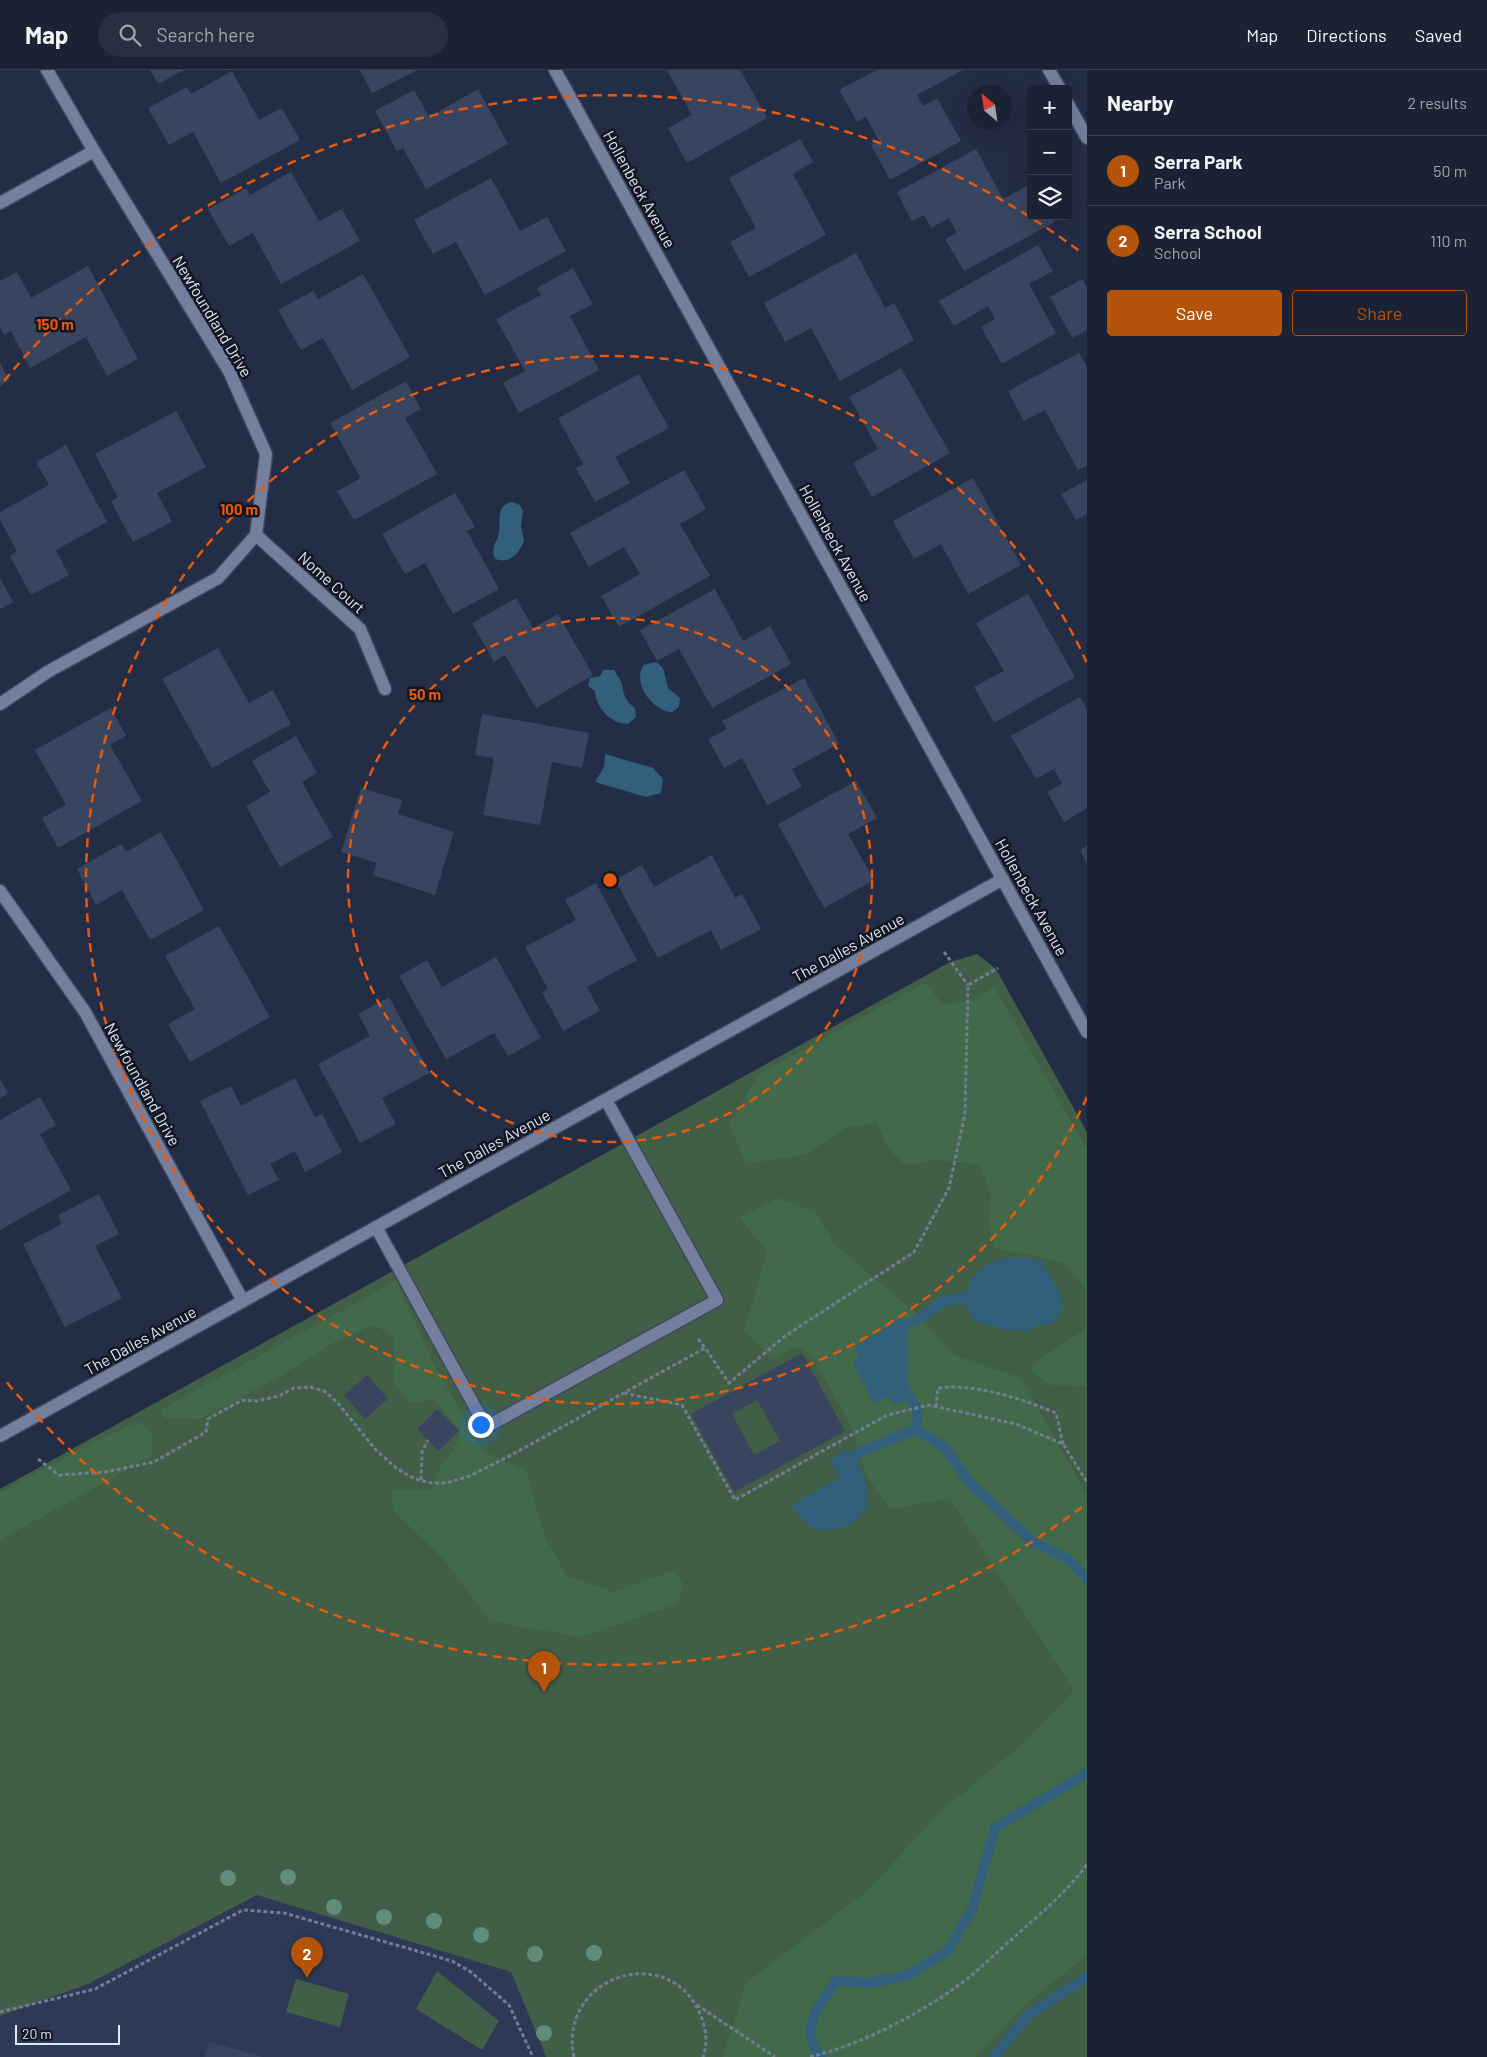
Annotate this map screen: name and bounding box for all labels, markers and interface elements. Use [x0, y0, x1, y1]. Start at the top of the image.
search box [98, 12, 448, 57]
text: Map [25, 20, 68, 49]
icon: search [116, 21, 144, 49]
text: Search here [156, 23, 255, 46]
text: Map [1246, 24, 1278, 46]
text: Directions [1306, 24, 1387, 46]
text: Saved [1415, 24, 1462, 46]
north arrow [967, 85, 1012, 130]
map controls [1027, 85, 1072, 220]
button: + [1027, 85, 1072, 130]
text: Nearby [1107, 90, 1173, 115]
text: 2 results [1408, 93, 1467, 112]
street label: Hollenbeck Avenue [600, 127, 680, 251]
button: − [1027, 130, 1072, 175]
text: Serra Park [1154, 150, 1243, 173]
text: 1 [1120, 161, 1126, 180]
text: 50 m [1433, 161, 1467, 180]
text: Park [1154, 173, 1185, 192]
button: layers [1027, 175, 1072, 220]
text: Serra School [1154, 220, 1262, 243]
text: 2 [1119, 231, 1127, 250]
text: 110 m [1430, 231, 1467, 250]
text: School [1154, 243, 1201, 262]
street label: Newfoundland Drive [169, 252, 257, 380]
button: Save [1107, 290, 1282, 336]
button: Share [1292, 290, 1467, 336]
text: 150 m [36, 315, 74, 333]
street label: Hollenbeck Avenue [796, 481, 876, 605]
text: 100 m [220, 500, 258, 518]
street label: Nome Court [295, 547, 369, 617]
text: 50 m [409, 685, 441, 703]
street label: Hollenbeck Avenue [992, 835, 1072, 959]
centre of rings [601, 871, 619, 889]
street label: The Dalles Avenue [789, 908, 907, 986]
street label: Newfoundland Drive [101, 1019, 185, 1149]
street label: The Dalles Avenue [435, 1104, 553, 1182]
street label: The Dalles Avenue [81, 1301, 199, 1379]
your location [468, 1412, 494, 1438]
pin: 1 [528, 1651, 560, 1692]
pin: 2 [291, 1937, 323, 1978]
scale bar [15, 2022, 120, 2045]
text: 20 m [22, 2025, 52, 2042]

